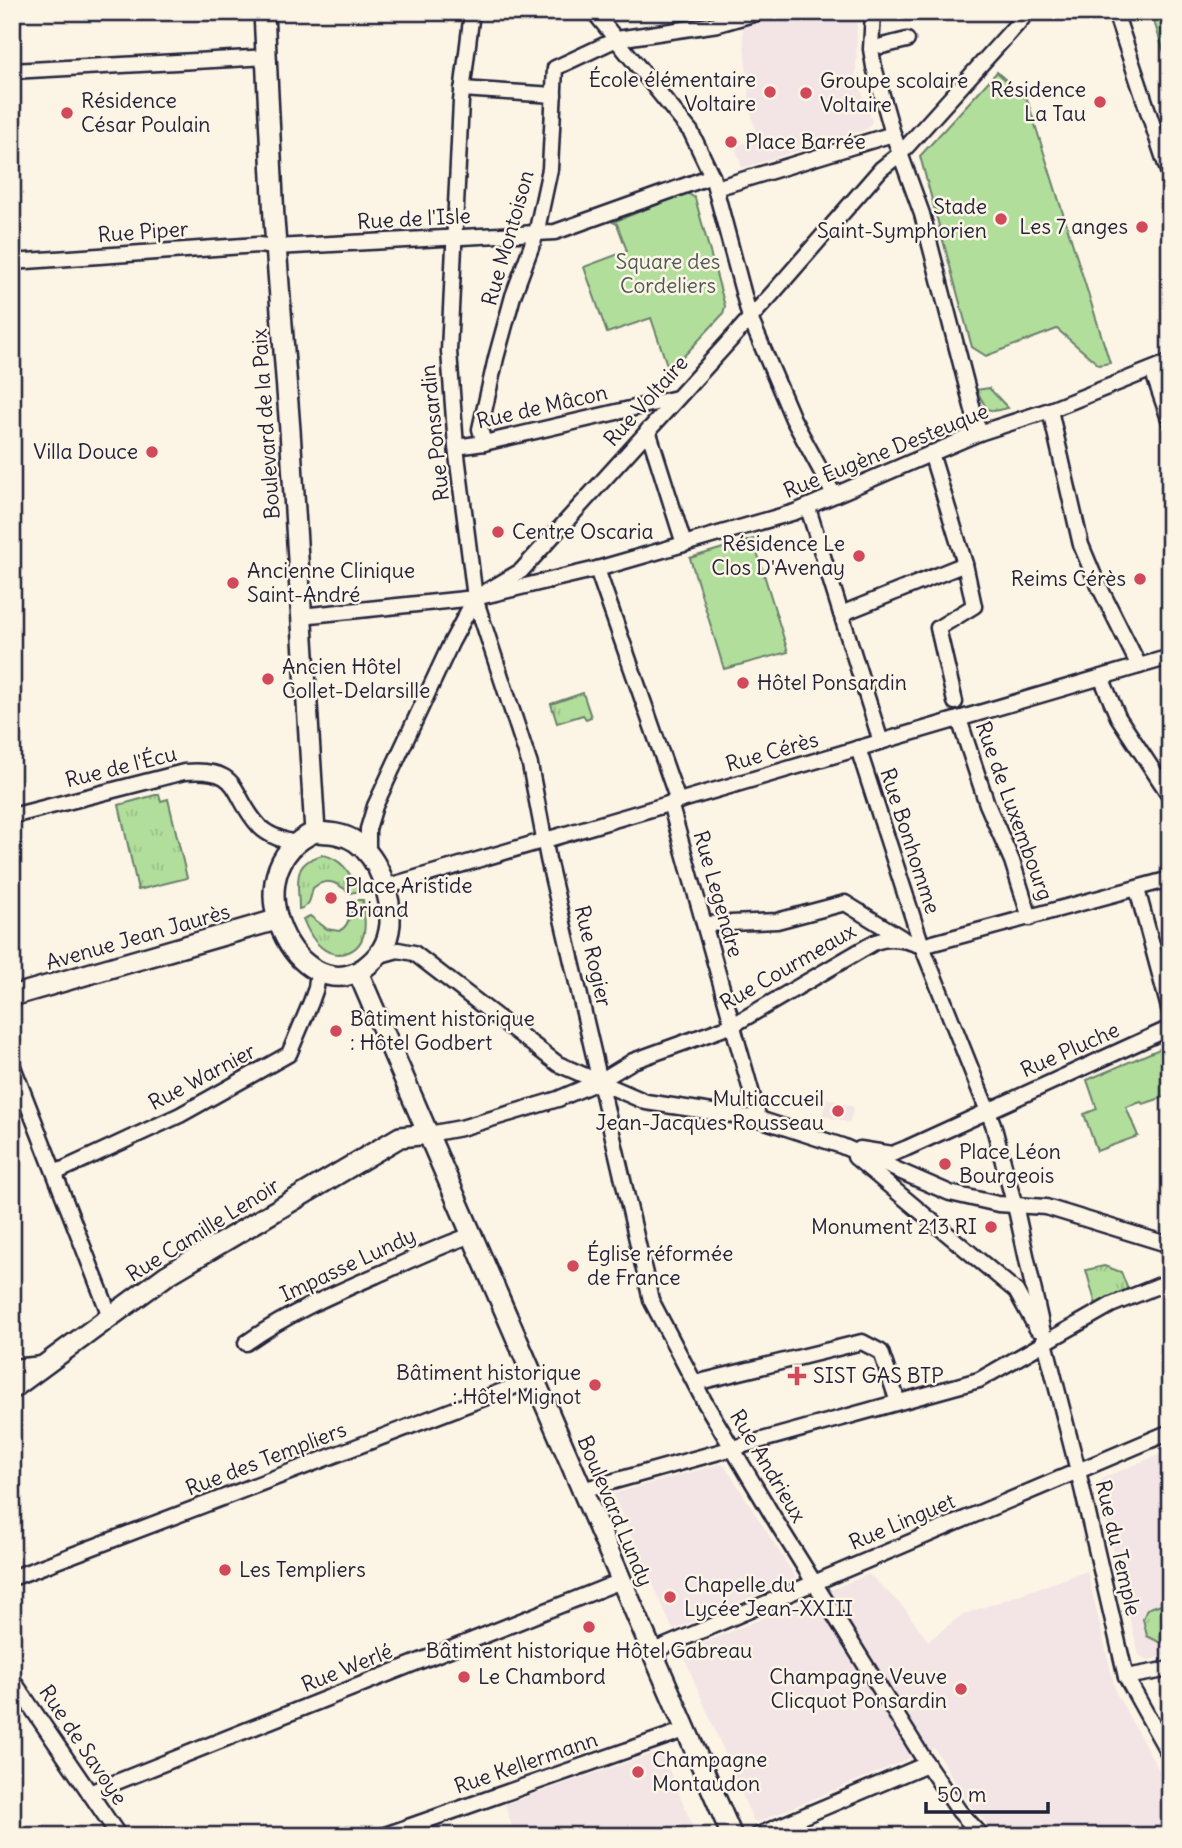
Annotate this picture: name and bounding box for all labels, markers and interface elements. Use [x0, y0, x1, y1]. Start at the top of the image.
place label: École élémentaire Voltaire [589, 66, 756, 117]
place label: Groupe scolaire Voltaire [820, 67, 968, 118]
place label: Résidence La Tau [990, 76, 1086, 127]
marker: École élémentaire Voltaire [762, 84, 778, 100]
marker: Groupe scolaire Voltaire [798, 85, 814, 101]
place label: Résidence César Poulain [81, 87, 211, 138]
marker: Résidence La Tau [1092, 94, 1108, 110]
marker: Résidence César Poulain [59, 105, 75, 121]
place label: Place Barrée [745, 128, 866, 155]
marker: Place Barrée [723, 134, 739, 150]
street label: Rue Montoison [475, 167, 540, 309]
place label: Stade Saint-Symphorien [817, 193, 987, 244]
street label: Rue de l'Isle [356, 202, 471, 235]
marker: Stade Saint-Symphorien [993, 211, 1009, 227]
place label: Les 7 anges [1019, 213, 1128, 240]
street label: Rue Piper [97, 215, 190, 248]
marker: Les 7 anges [1134, 219, 1150, 235]
park label: Square des Cordeliers [616, 248, 720, 299]
street label: Boulevard de la Paix [245, 328, 286, 520]
street label: Rue Voltaire [598, 349, 694, 452]
street label: Rue Ponsardin [414, 364, 455, 503]
street label: Rue de Mâcon [474, 378, 610, 435]
street label: Rue Eugène Desteuque [779, 397, 992, 504]
place label: Villa Douce [33, 438, 138, 465]
marker: Villa Douce [144, 444, 160, 460]
place label: Centre Oscaria [512, 518, 653, 545]
marker: Centre Oscaria [490, 524, 506, 540]
place label: Résidence Le Clos D'Avenay [711, 530, 845, 581]
marker: Résidence Le Clos D'Avenay [851, 548, 867, 564]
place label: Ancienne Clinique Saint-André [247, 557, 415, 608]
place label: Reims Cérès [1011, 565, 1126, 592]
marker: Reims Cérès [1132, 571, 1148, 587]
marker: Ancienne Clinique Saint-André [225, 575, 241, 591]
place label: Ancien Hôtel Collet-Delarsille [282, 653, 430, 704]
place label: Hôtel Ponsardin [757, 669, 907, 696]
marker: Ancien Hôtel Collet-Delarsille [260, 671, 276, 687]
marker: Hôtel Ponsardin [735, 675, 751, 691]
street label: Rue de Luxembourg [969, 717, 1059, 904]
street label: Rue Cérès [722, 725, 821, 778]
street label: Rue de l'Écu [62, 740, 179, 793]
street label: Rue Bonhomme [874, 765, 947, 917]
street label: Rue Legendre [688, 827, 749, 960]
place label: Place Aristide Briand [345, 872, 473, 923]
marker: Place Aristide Briand [323, 890, 339, 906]
street label: Avenue Jean Jaurès [43, 897, 233, 976]
street label: Rue Rogier [569, 903, 618, 1010]
street label: Rue Courmeaux [715, 917, 860, 1016]
place label: Bâtiment historique : Hôtel Godbert [350, 1005, 535, 1056]
street label: Rue Pluche [1016, 1016, 1123, 1083]
marker: Bâtiment historique : Hôtel Godbert [328, 1023, 344, 1039]
street label: Rue Warnier [144, 1037, 260, 1116]
place label: Multiaccueil Jean-Jacques Rousseau [595, 1085, 824, 1136]
marker: Multiaccueil Jean-Jacques Rousseau [830, 1103, 846, 1119]
place label: Place Léon Bourgeois [959, 1138, 1061, 1189]
marker: Place Léon Bourgeois [937, 1156, 953, 1172]
street label: Rue Camille Lenoir [121, 1171, 285, 1288]
place label: Monument 213 RI [811, 1213, 977, 1240]
marker: Monument 213 RI [983, 1219, 999, 1235]
street label: Impasse Lundy [276, 1221, 420, 1308]
place label: Église réformée de France [587, 1240, 733, 1291]
marker: Église réformée de France [565, 1258, 581, 1274]
place label: Bâtiment historique : Hôtel Mignot [396, 1359, 581, 1410]
place label: SIST GAS BTP [813, 1362, 944, 1389]
marker: SIST GAS BTP [787, 1366, 807, 1386]
marker: Bâtiment historique : Hôtel Mignot [587, 1377, 603, 1393]
street label: Rue Andrieux [724, 1404, 813, 1527]
street label: Rue des Templiers [182, 1415, 350, 1502]
street label: Boulevard Lundy [571, 1431, 659, 1590]
street label: Rue du Temple [1090, 1477, 1147, 1618]
street label: Rue Linguet [845, 1487, 959, 1556]
place label: Les Templiers [239, 1556, 366, 1583]
marker: Les Templiers [217, 1562, 233, 1578]
place label: Chapelle du Lycée Jean-XXIII [684, 1571, 853, 1622]
marker: Chapelle du Lycée Jean-XXIII [662, 1589, 678, 1605]
marker: Bâtiment historique Hôtel Gabreau [581, 1619, 597, 1635]
street label: Rue Werlé [297, 1637, 396, 1698]
place label: Bâtiment historique Hôtel Gabreau [426, 1637, 752, 1664]
place label: Le Chambord [478, 1663, 606, 1690]
place label: Champagne Veuve Clicquot Ponsardin [769, 1663, 947, 1714]
marker: Le Chambord [456, 1669, 472, 1685]
street label: Rue de Savoye [33, 1679, 134, 1810]
marker: Champagne Veuve Clicquot Ponsardin [953, 1681, 969, 1697]
street label: Rue Kellermann [451, 1725, 601, 1800]
place label: Champagne Montaudon [652, 1746, 767, 1797]
marker: Champagne Montaudon [630, 1764, 646, 1780]
scale bar [926, 1771, 1049, 1815]
text: 50 m [937, 1781, 986, 1808]

